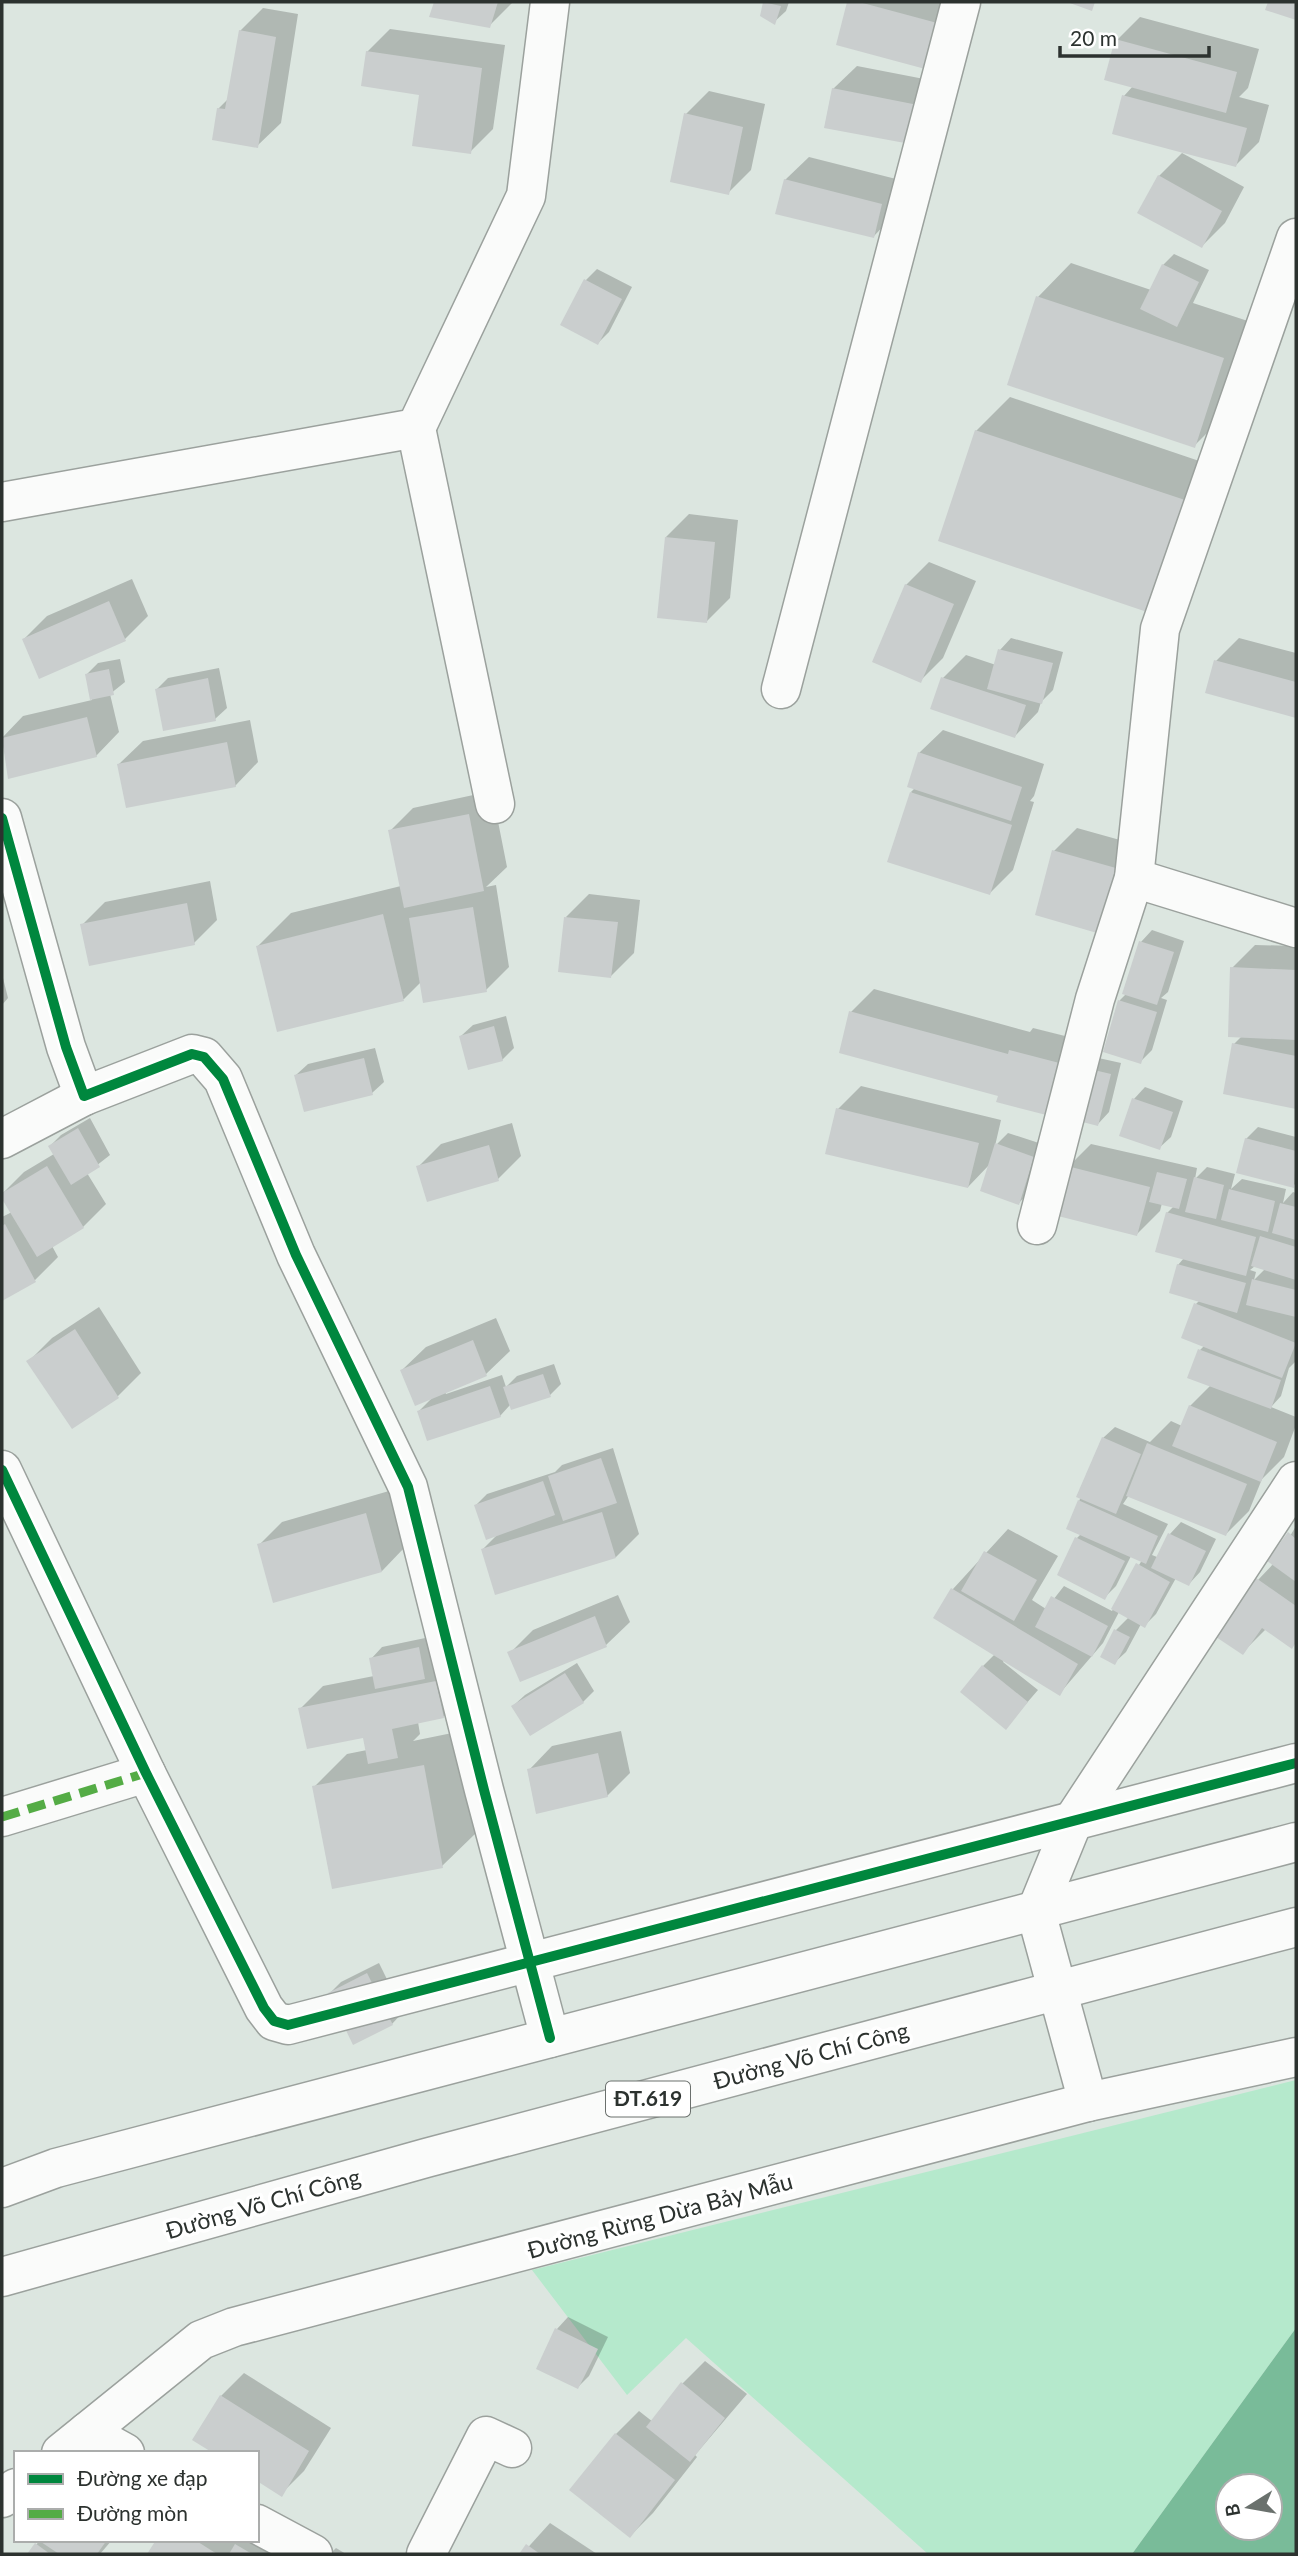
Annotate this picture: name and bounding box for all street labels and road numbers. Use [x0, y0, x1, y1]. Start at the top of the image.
street label: Đường Võ Chí Công [710, 2015, 912, 2095]
road number: ĐT.619 [606, 2082, 690, 2116]
street label: Đường Võ Chí Công [162, 2162, 363, 2244]
street label: Đường Rừng Dừa Bảy Mẫu [524, 2166, 795, 2264]

